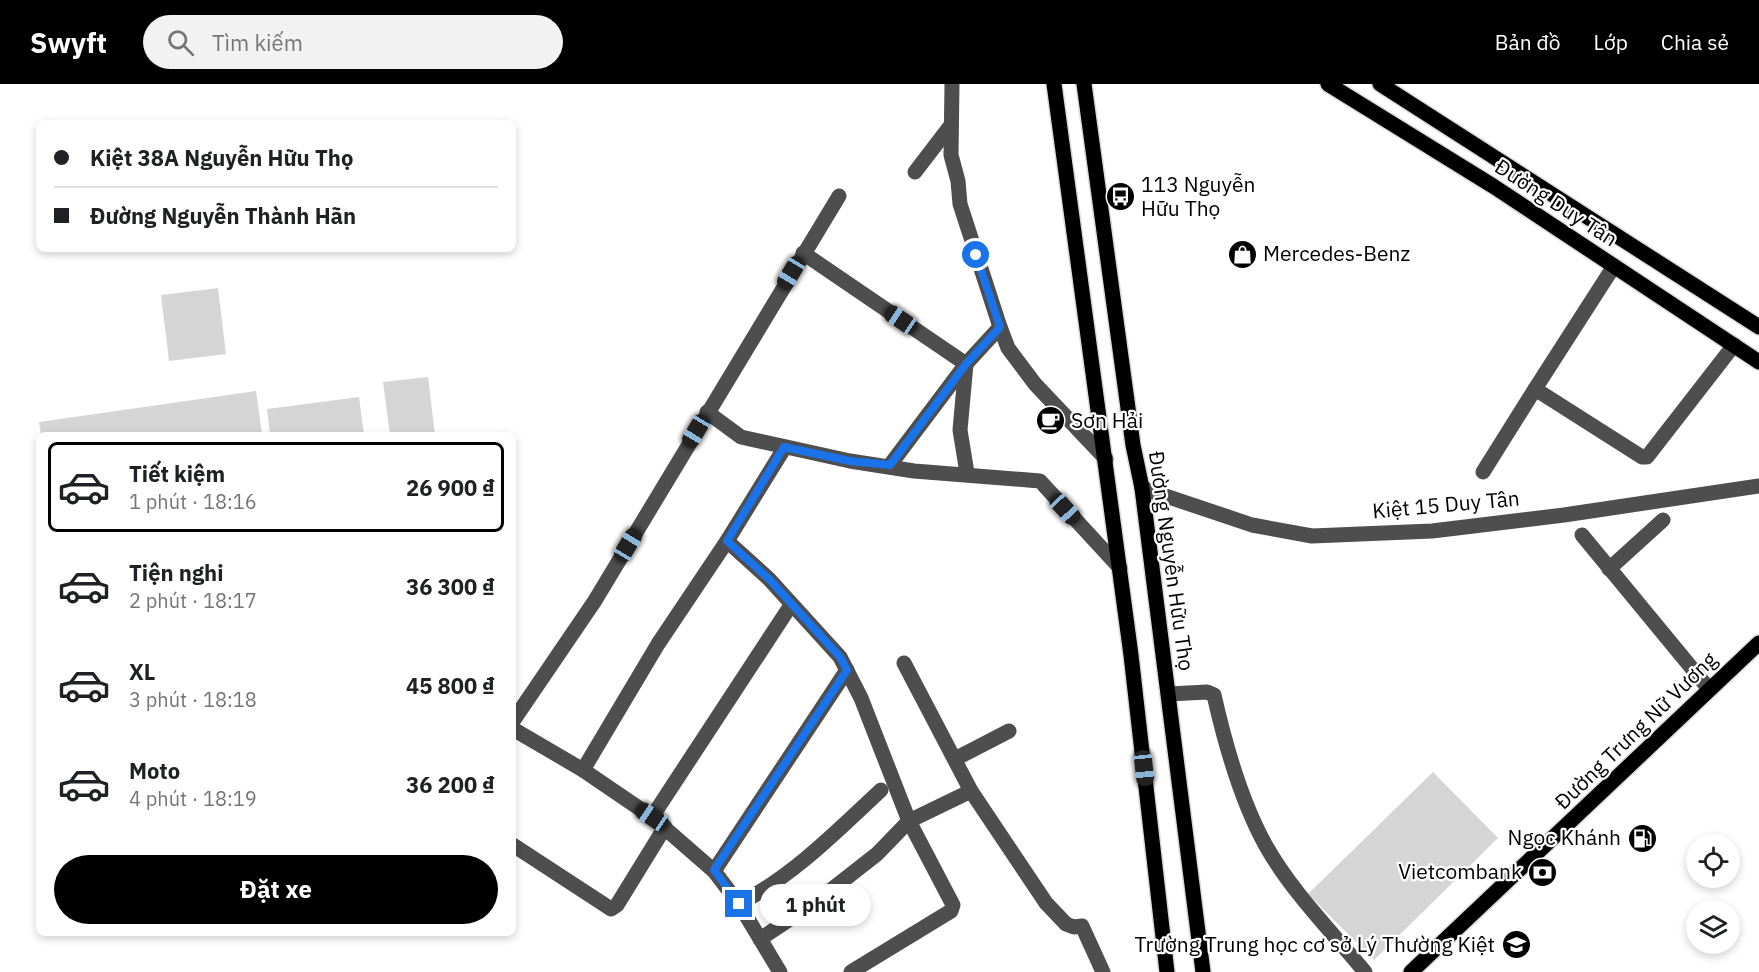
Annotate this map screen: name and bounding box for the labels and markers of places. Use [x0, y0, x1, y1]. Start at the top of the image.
place label: 113 Nguyễn Hữu Thọ [1141, 170, 1255, 222]
bus stop icon: 113 Nguyễn Hữu Thọ [1104, 181, 1136, 213]
shop icon: Mercedes-Benz [1226, 238, 1258, 270]
place label: Mercedes-Benz [1263, 239, 1410, 267]
cafe icon: Sơn Hải [1034, 405, 1066, 437]
place label: Sơn Hải [1071, 406, 1143, 434]
fuel station icon: Ngọc Khánh [1626, 822, 1658, 854]
place label: Ngọc Khánh [1508, 823, 1621, 851]
bank icon: Vietcombank [1527, 856, 1559, 888]
place label: Vietcombank [1398, 857, 1522, 885]
school or university icon: Trường Trung học cơ sở Lý Thường Kiệt [1500, 929, 1532, 961]
place label: Trường Trung học cơ sở Lý Thường Kiệt [1134, 930, 1495, 958]

